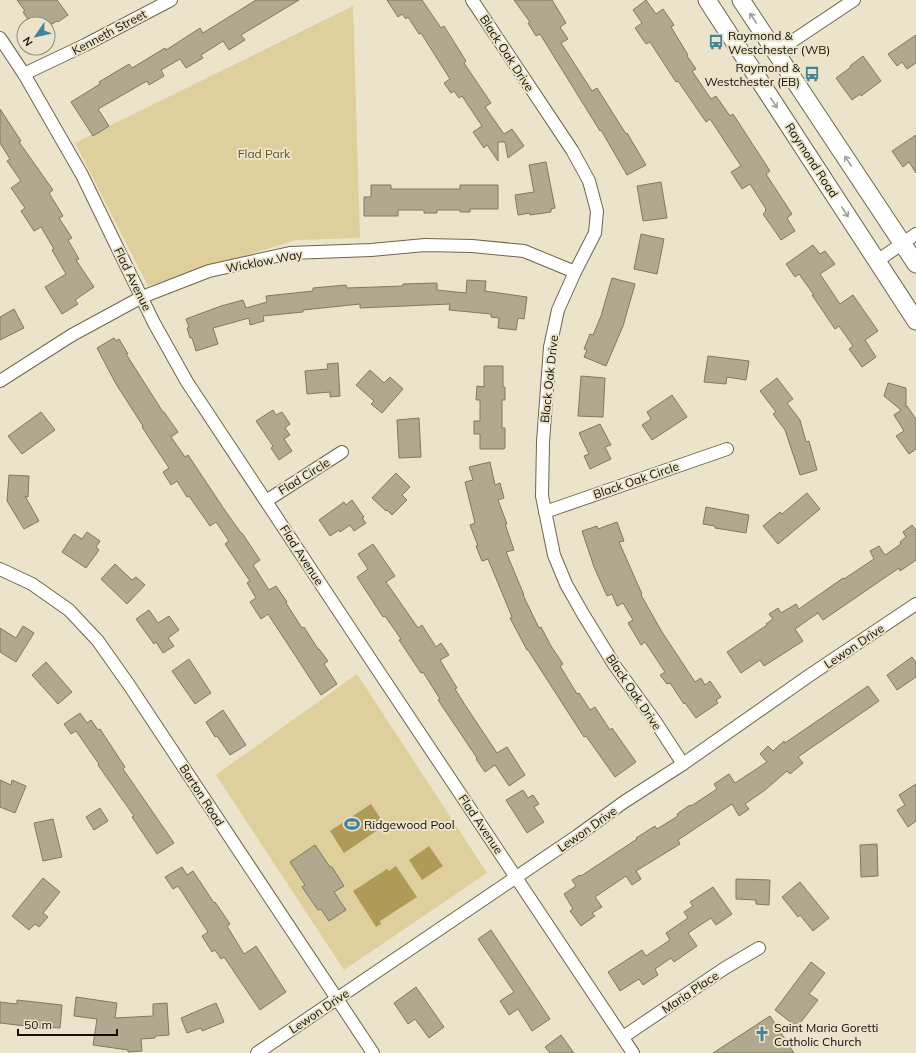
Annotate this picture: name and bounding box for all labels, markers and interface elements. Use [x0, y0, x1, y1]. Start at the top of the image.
street label: Kenneth Street [69, 6, 149, 58]
street label: Black Oak Drive [477, 12, 537, 94]
one-way arrow [749, 13, 757, 24]
north arrow [16, 16, 56, 56]
place label: Raymond & Westchester (WB) [728, 28, 830, 57]
bus stop icon: Raymond & Westchester (WB) [707, 33, 725, 51]
text: N [20, 34, 36, 49]
place label: Raymond & Westchester (EB) [704, 60, 801, 89]
bus stop icon: Raymond & Westchester (EB) [803, 65, 821, 83]
one-way arrow [771, 97, 779, 109]
street label: Raymond Road [782, 120, 842, 200]
park label: Flad Park [238, 146, 291, 161]
one-way arrow [844, 156, 852, 167]
one-way arrow [841, 206, 849, 217]
street label: Flad Avenue [111, 245, 155, 313]
street label: Wicklow Way [224, 246, 304, 276]
street label: Black Oak Drive [537, 334, 561, 424]
street label: Flad Circle [276, 454, 332, 498]
street label: Black Oak Circle [591, 458, 681, 502]
street label: Flad Avenue [277, 522, 327, 588]
street label: Lewon Drive [821, 620, 887, 672]
street label: Black Oak Drive [603, 651, 665, 733]
street label: Barton Road [176, 761, 228, 829]
street label: Flad Avenue [456, 791, 506, 857]
street label: Lewon Drive [554, 803, 620, 855]
sports icon: Ridgewood Pool [343, 815, 361, 833]
place label: Ridgewood Pool [364, 817, 455, 832]
street label: Maria Place [659, 968, 721, 1016]
street label: Lewon Drive [286, 985, 352, 1037]
scale bar [18, 1011, 117, 1037]
text: 50 m [24, 1017, 52, 1032]
place label: Saint Maria Goretti Catholic Church [774, 1020, 879, 1049]
church icon: Saint Maria Goretti Catholic Church [753, 1025, 771, 1043]

